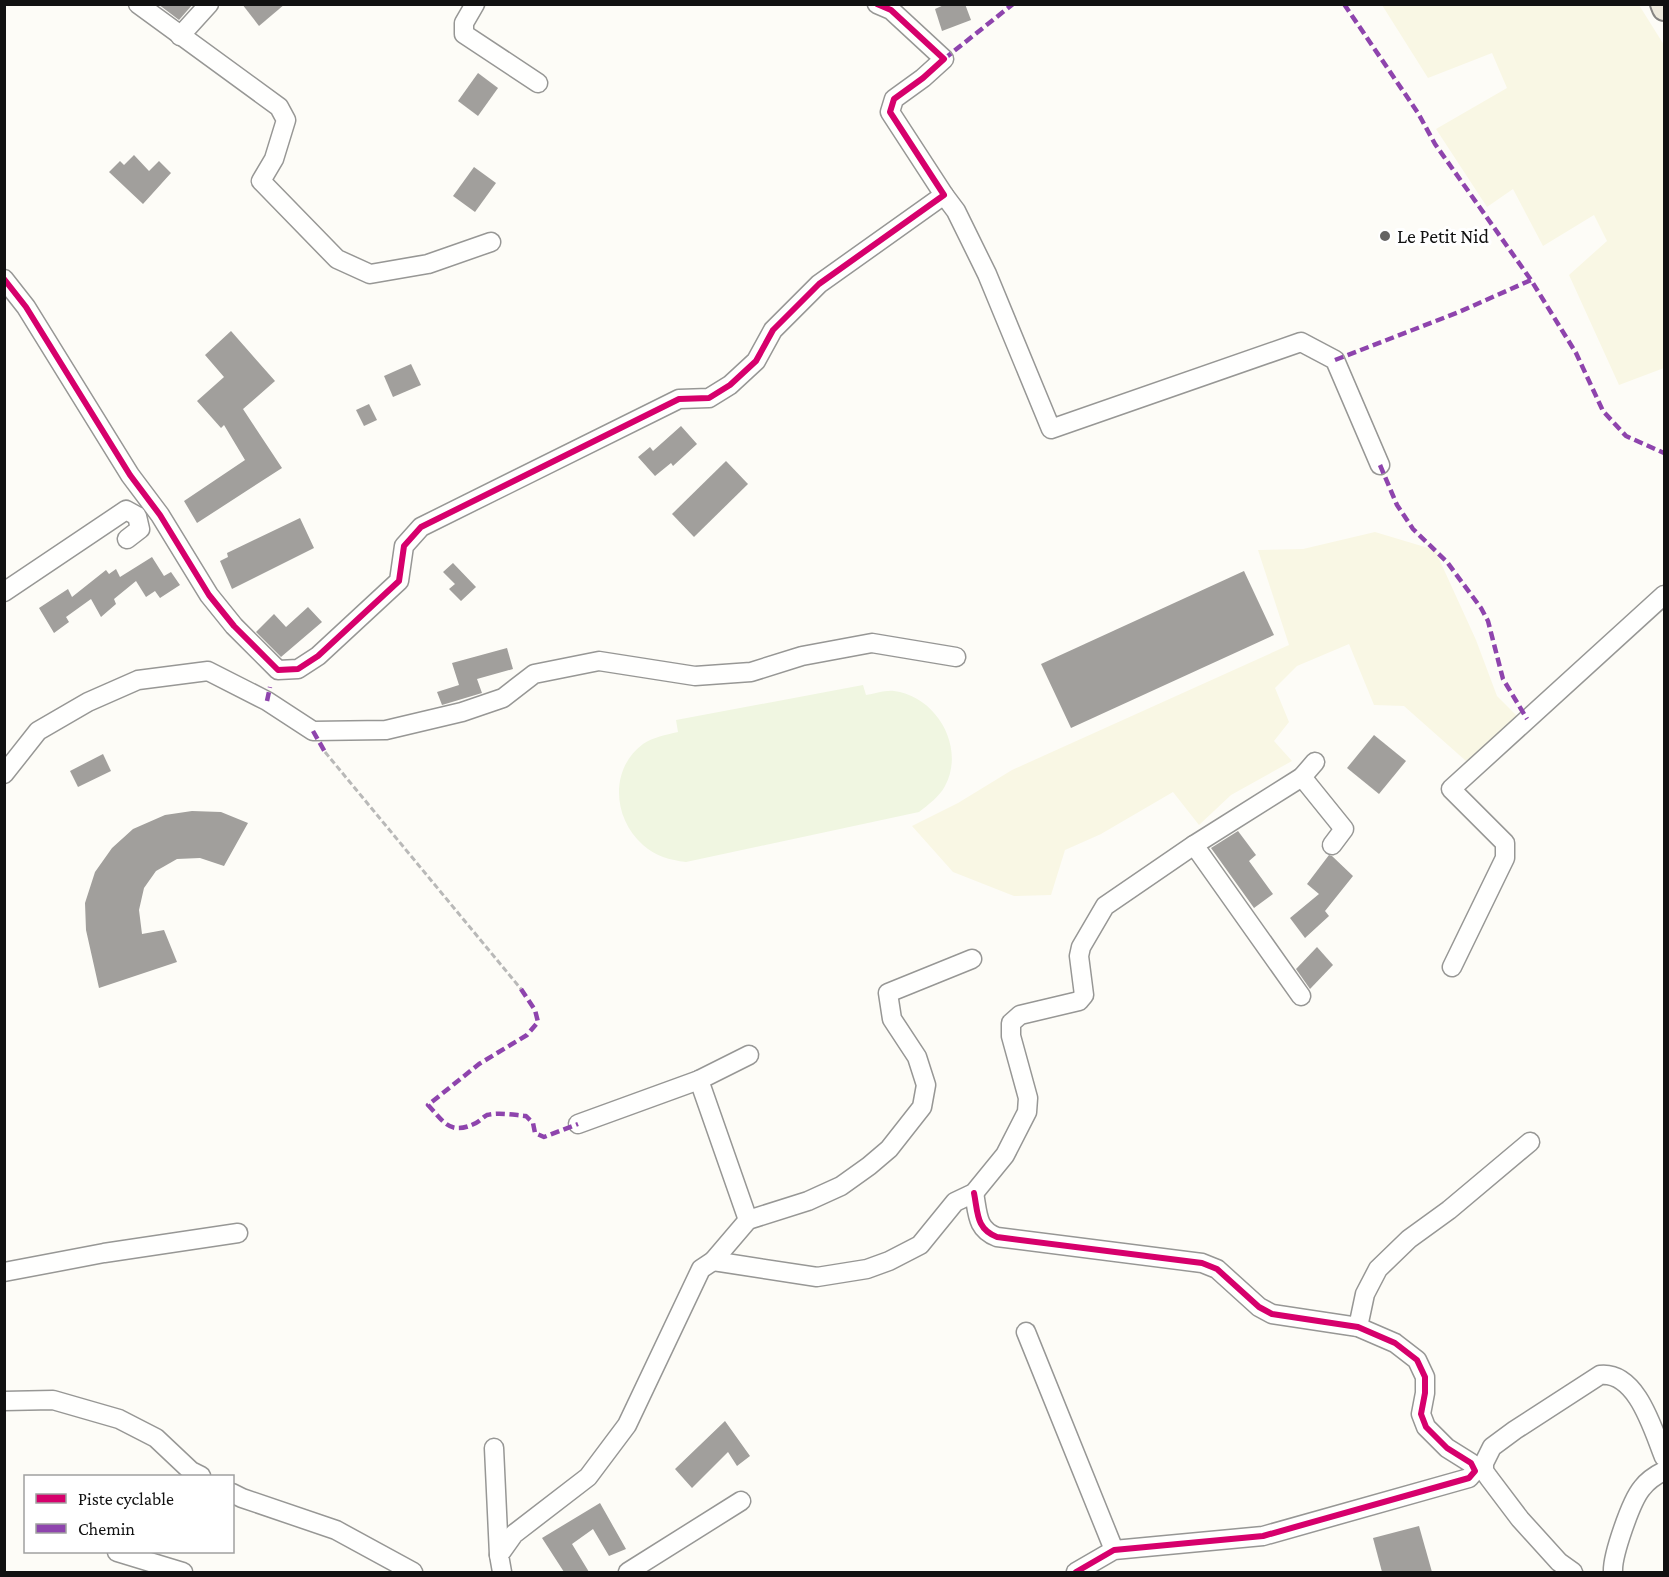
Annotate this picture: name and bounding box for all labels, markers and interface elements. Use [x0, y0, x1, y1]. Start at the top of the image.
place label: Le Petit Nid [1397, 225, 1490, 247]
marker: Le Petit Nid [1378, 229, 1392, 243]
legend [24, 1475, 234, 1553]
text: Piste cyclable [78, 1489, 174, 1509]
text: Chemin [78, 1519, 135, 1539]

